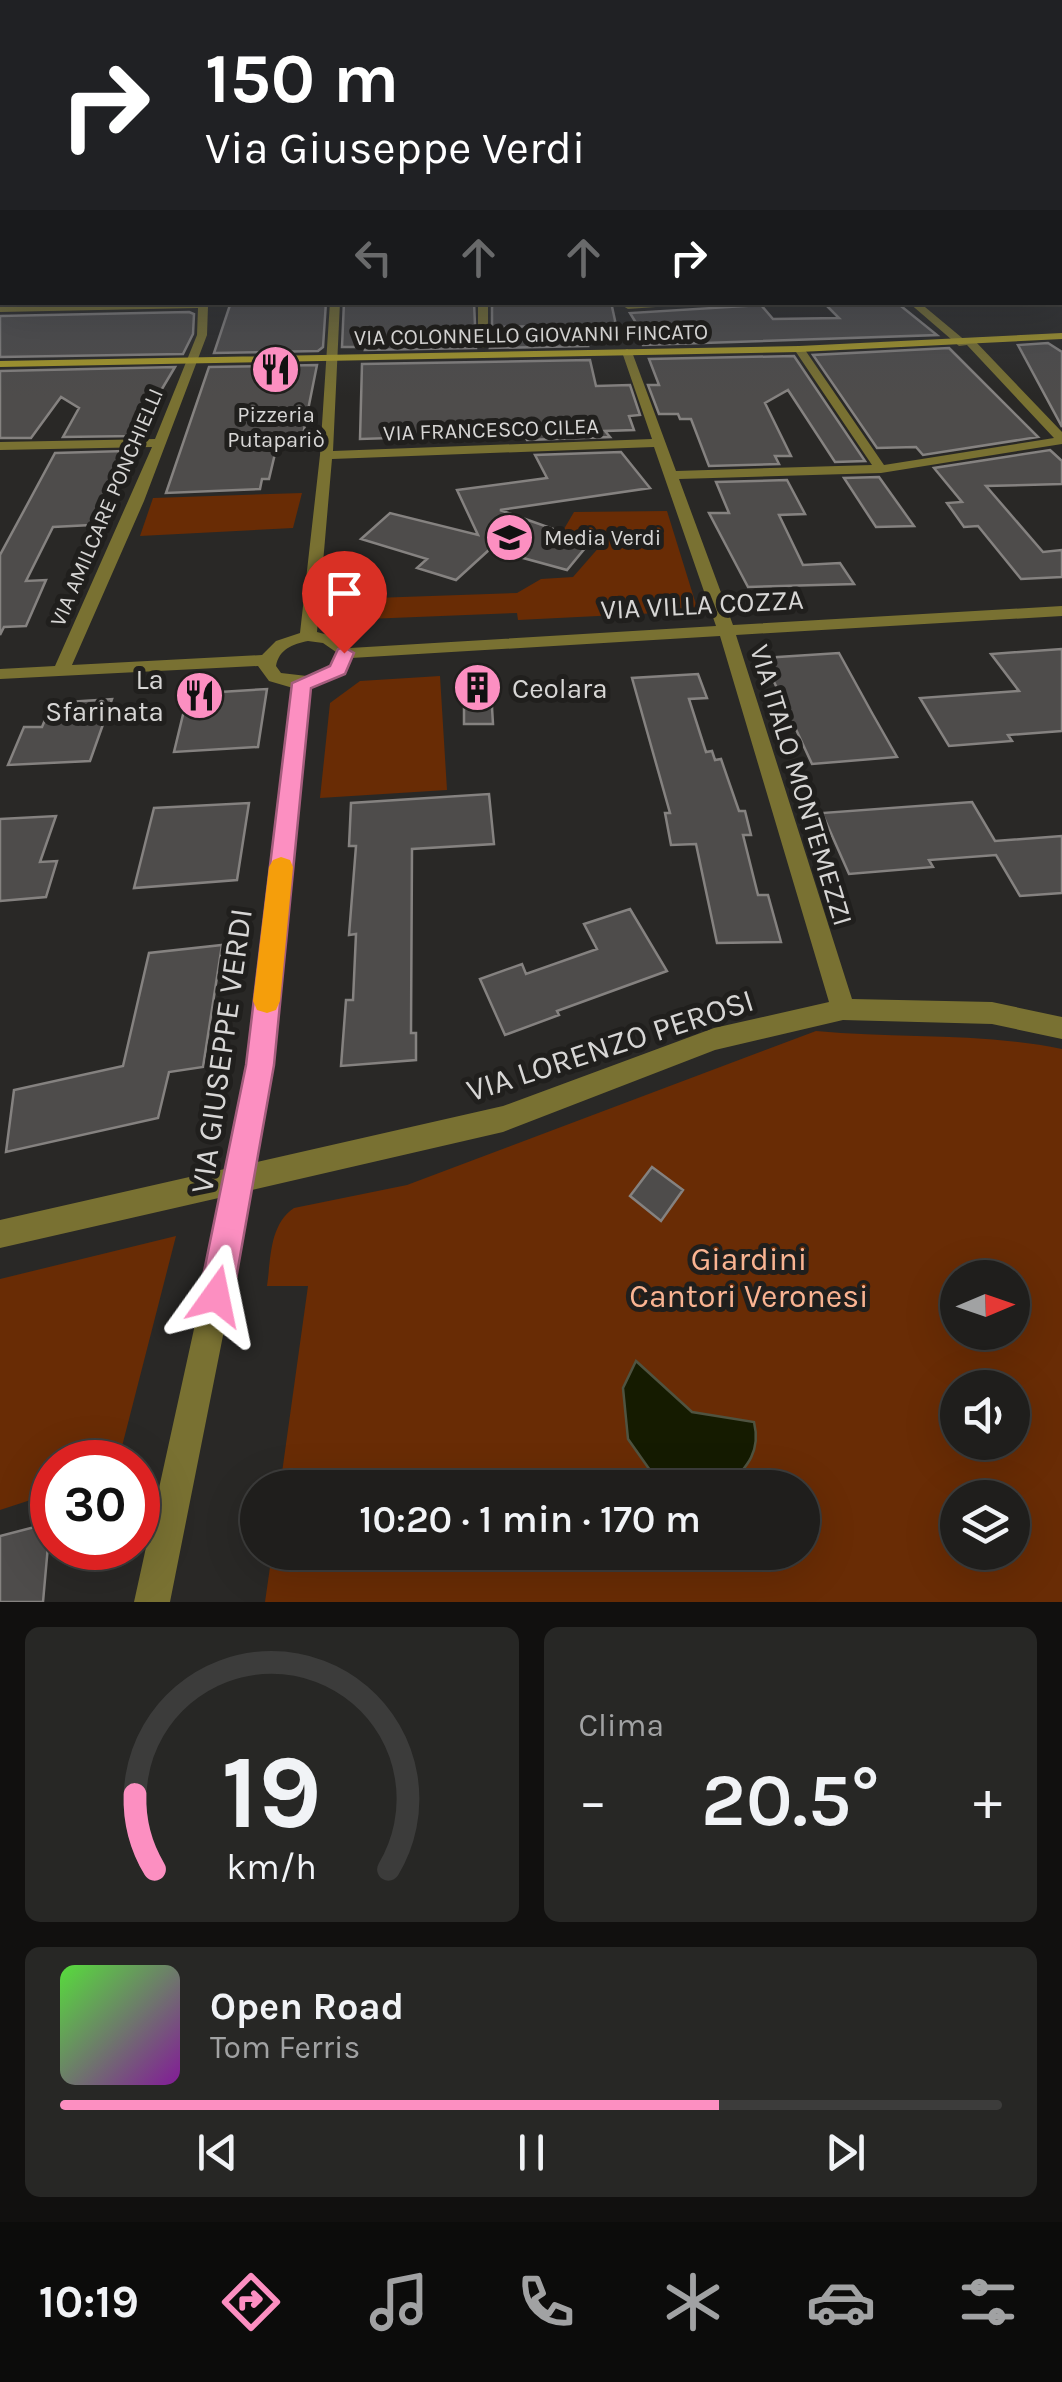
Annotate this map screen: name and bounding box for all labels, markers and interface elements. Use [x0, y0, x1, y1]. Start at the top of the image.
text: 150 m [205, 38, 399, 120]
icon: right [40, 40, 170, 170]
text: Via Giuseppe Verdi [205, 122, 585, 174]
icon: left [346, 230, 401, 285]
icon: ahead [451, 230, 506, 285]
icon: ahead [556, 230, 611, 285]
icon: right [661, 230, 716, 285]
street label: VIA COLONNELLO GIOVANNI FINCATO [354, 319, 708, 351]
restaurant icon: Pizzeria Putapariò [250, 344, 302, 396]
street label: VIA AMILCARE PONCHIELLI [45, 384, 169, 630]
place label: Pizzeria Putapariò [227, 402, 325, 453]
street label: VIA FRANCESCO CILEA [383, 413, 600, 447]
school or university icon: Media Verdi [483, 511, 535, 563]
place label: Media Verdi [544, 525, 661, 551]
pin [302, 551, 387, 654]
icon: arrive [317, 566, 372, 621]
street label: VIA VILLA COZZA [600, 583, 804, 626]
street label: VIA ITALO MONTEMEZZI [743, 641, 860, 930]
building icon: Ceolara [451, 662, 503, 714]
place label: La Sfarinata [45, 663, 164, 728]
restaurant icon: La Sfarinata [173, 669, 225, 721]
place label: Ceolara [512, 672, 608, 705]
street label: VIA GIUSEPPE VERDI [183, 906, 260, 1196]
street label: VIA LORENZO PEROSI [462, 982, 758, 1109]
park label: Giardini Cantori Veronesi [629, 1241, 869, 1315]
position arrow [164, 1244, 268, 1348]
north arrow [940, 1260, 1030, 1350]
map controls [940, 1260, 1030, 1570]
button: sound [940, 1370, 1030, 1460]
speed limit sign: 30 [30, 1440, 160, 1570]
button: layers [940, 1480, 1030, 1570]
text: 10:20 · 1 min · 170 m [359, 1497, 701, 1542]
text: Clima [579, 1707, 664, 1744]
text: 19 [221, 1732, 322, 1853]
text: 20.5° [701, 1756, 879, 1844]
text: − [579, 1769, 607, 1833]
text: + [973, 1769, 1002, 1833]
text: km/h [226, 1846, 317, 1888]
text: Open Road [210, 1984, 404, 2029]
text: Tom Ferris [210, 2029, 360, 2066]
icon: previous [190, 2125, 245, 2180]
icon: pause [504, 2125, 559, 2180]
icon: next [818, 2125, 873, 2180]
icon: directions [216, 2267, 286, 2337]
icon: music [364, 2267, 434, 2337]
icon: phone [511, 2267, 581, 2337]
icon: climate [658, 2267, 728, 2337]
icon: car [806, 2267, 876, 2337]
icon: filters [953, 2267, 1023, 2337]
text: 10:19 [39, 2276, 139, 2328]

